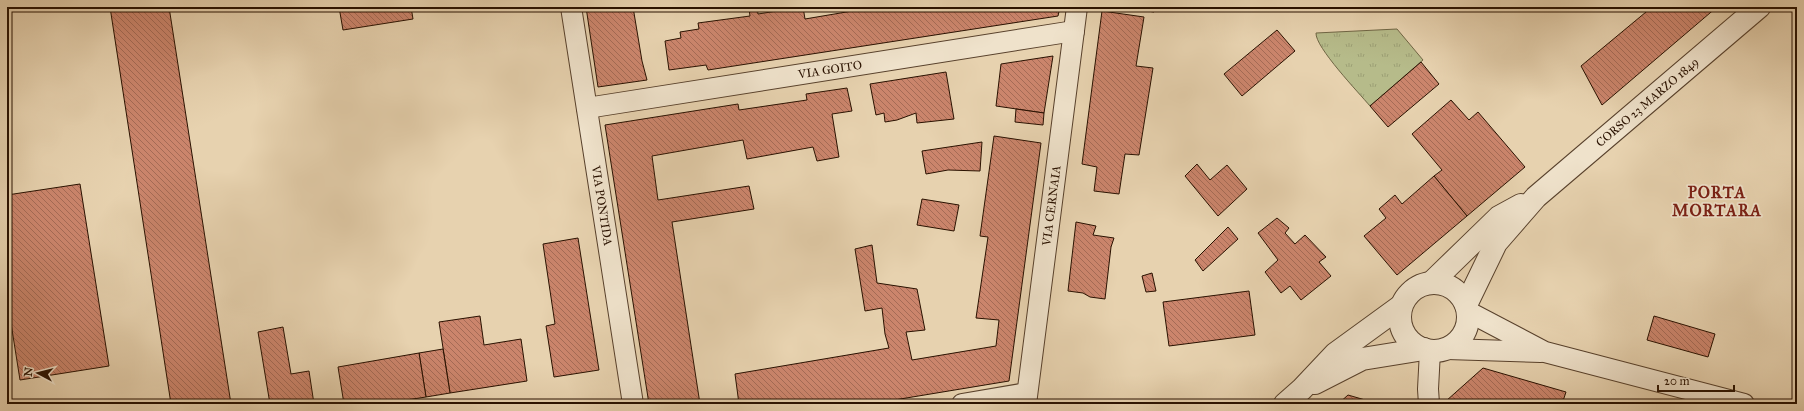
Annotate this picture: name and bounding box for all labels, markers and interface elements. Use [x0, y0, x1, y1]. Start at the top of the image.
street label: CORSO 23 MARZO 1849 [1593, 55, 1701, 150]
street label: VIA GOITO [796, 58, 863, 82]
street label: VIA PONTIDA [589, 164, 615, 247]
street label: VIA CERNAIA [1039, 165, 1064, 248]
district label: PORTA MORTARA [1672, 183, 1762, 220]
north arrow [18, 353, 58, 393]
text: N [22, 366, 36, 377]
scale bar [1658, 367, 1734, 393]
text: 20 m [1664, 374, 1690, 388]

